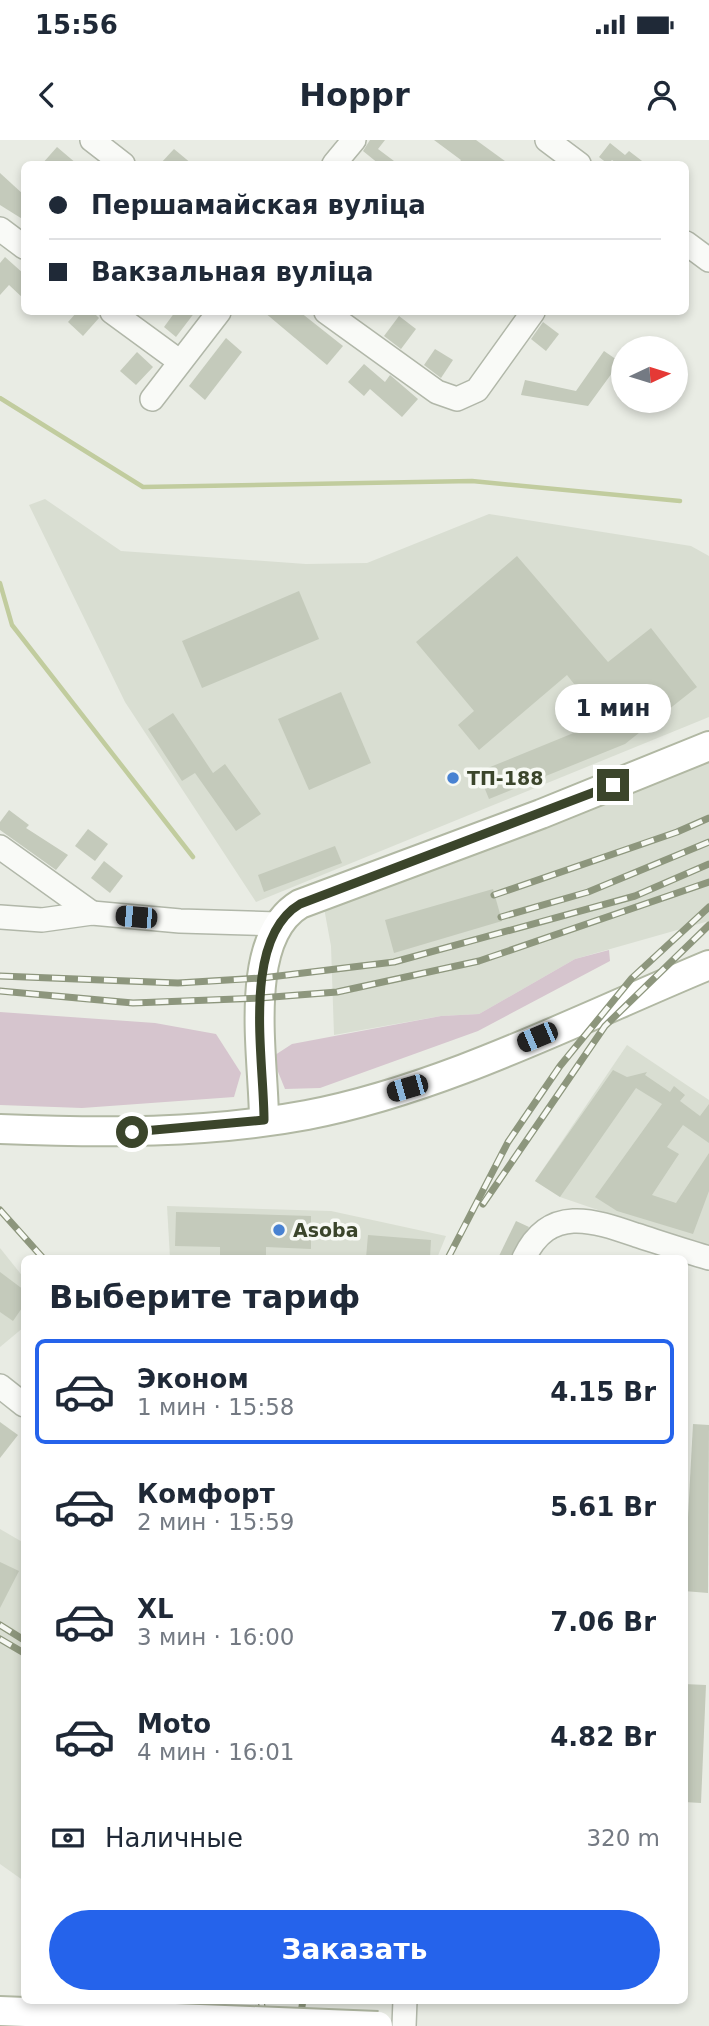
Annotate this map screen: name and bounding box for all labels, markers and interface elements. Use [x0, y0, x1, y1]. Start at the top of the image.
text: 15:56 [35, 10, 118, 40]
icon: back [28, 76, 66, 114]
text: Hoppr [299, 76, 410, 114]
icon: person [643, 76, 681, 114]
text: Першамайская вуліца [91, 190, 426, 220]
text: Вакзальная вуліца [91, 257, 374, 287]
north arrow [611, 336, 688, 413]
map controls [611, 336, 688, 413]
callout: 1 мин [555, 684, 671, 732]
text: 1 мин [576, 695, 650, 721]
place label: ТП-188 [467, 767, 543, 789]
route end [597, 769, 629, 801]
marker: ТП-188 [445, 770, 461, 786]
car [115, 905, 158, 929]
car [514, 1019, 561, 1055]
car [384, 1072, 431, 1104]
route start [116, 1116, 148, 1148]
place label: Asoba [293, 1219, 359, 1241]
marker: Asoba [271, 1222, 287, 1238]
text: Выберите тариф [49, 1278, 360, 1316]
icon: car [53, 1360, 116, 1423]
text: Эконом [137, 1364, 249, 1394]
text: 4.15 Br [550, 1377, 656, 1407]
text: 1 мин · 15:58 [137, 1394, 295, 1420]
icon: car [53, 1475, 116, 1538]
text: Комфорт [137, 1479, 275, 1509]
text: 5.61 Br [550, 1492, 656, 1522]
text: 2 мин · 15:59 [137, 1509, 295, 1535]
icon: car [53, 1590, 116, 1653]
text: XL [137, 1594, 174, 1624]
text: 7.06 Br [550, 1607, 656, 1637]
text: 3 мин · 16:00 [137, 1624, 295, 1650]
icon: car [53, 1705, 116, 1768]
text: Moto [137, 1709, 211, 1739]
text: 4.82 Br [550, 1722, 656, 1752]
text: 4 мин · 16:01 [137, 1739, 295, 1765]
icon: cash [49, 1819, 87, 1857]
text: Наличные [105, 1823, 243, 1853]
text: 320 m [586, 1825, 660, 1851]
button: Заказать [49, 1910, 660, 1990]

